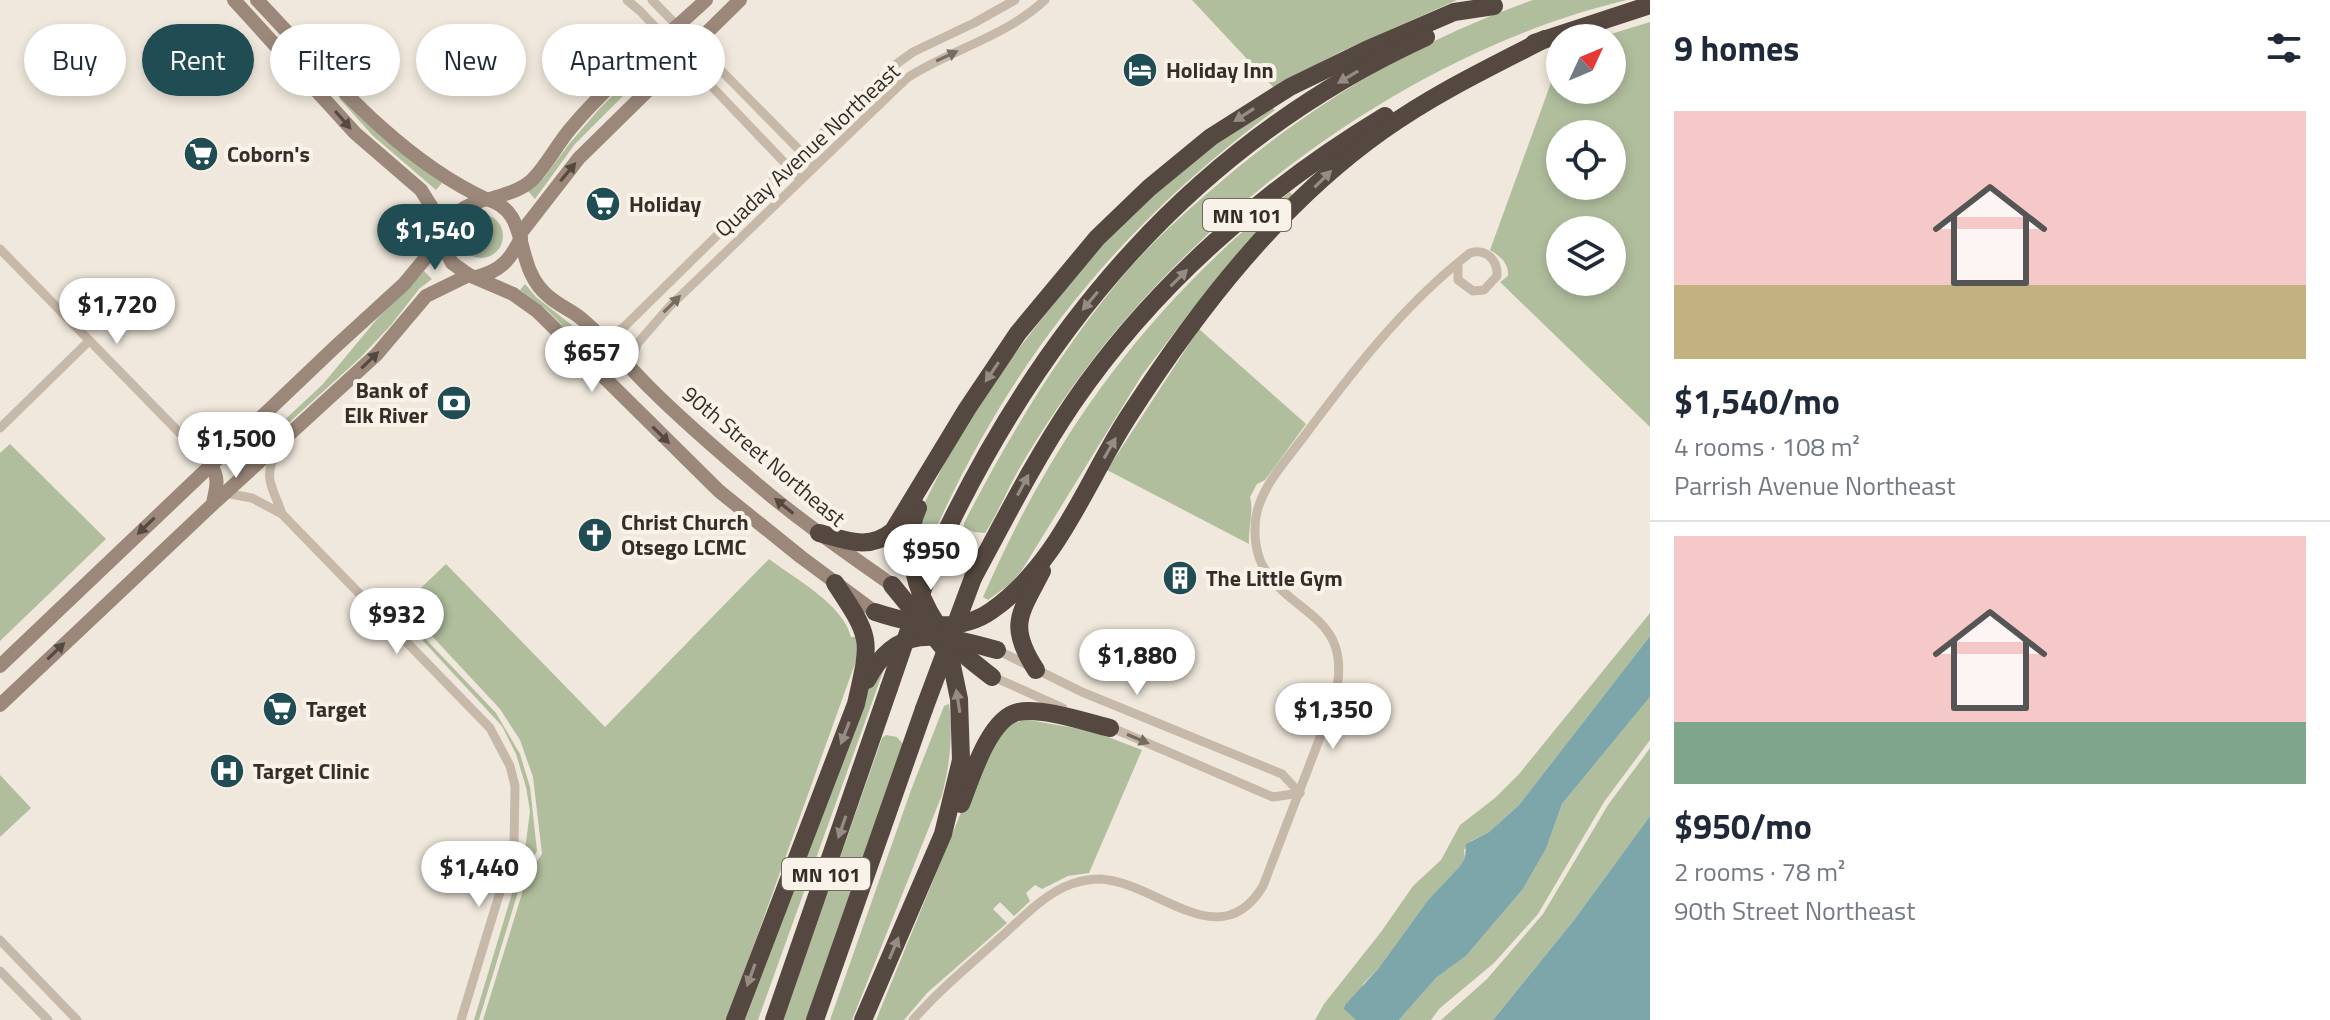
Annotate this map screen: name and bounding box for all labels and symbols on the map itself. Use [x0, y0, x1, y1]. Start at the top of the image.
north arrow [1546, 24, 1626, 104]
one-way arrow [935, 49, 959, 63]
hotel icon: Holiday Inn [1121, 51, 1159, 89]
place label: Holiday Inn [1166, 53, 1274, 87]
street label: Quaday Avenue Northeast [707, 55, 907, 245]
one-way arrow [1337, 70, 1359, 84]
one-way arrow [1234, 107, 1255, 122]
one-way arrow [334, 109, 351, 129]
supermarket icon: Coborn's [182, 135, 220, 173]
place label: Coborn's [227, 137, 310, 171]
one-way arrow [559, 162, 576, 182]
one-way arrow [1313, 170, 1331, 189]
supermarket icon: Holiday [584, 185, 622, 223]
place label: Holiday [629, 187, 701, 221]
road number: MN 101 [1203, 199, 1291, 231]
pin: $1,540 [370, 204, 500, 272]
one-way arrow [1169, 269, 1188, 288]
pin: $1,720 [52, 278, 182, 346]
one-way arrow [1082, 291, 1099, 311]
one-way arrow [662, 295, 681, 314]
pin: $657 [545, 326, 639, 394]
one-way arrow [360, 351, 379, 370]
one-way arrow [985, 361, 999, 383]
place label: Bank of Elk River [344, 373, 428, 432]
street label: 90th Street Northeast [675, 377, 853, 535]
bank icon: Bank of Elk River [435, 384, 473, 422]
pin: $1,500 [171, 412, 301, 480]
one-way arrow [651, 425, 670, 444]
one-way arrow [1103, 437, 1117, 459]
one-way arrow [1016, 473, 1029, 496]
one-way arrow [774, 498, 794, 515]
place label: Christ Church Otsego LCMC [621, 505, 749, 564]
church icon: Christ Church Otsego LCMC [576, 516, 614, 554]
one-way arrow [137, 517, 156, 535]
pin: $950 [884, 524, 978, 592]
building icon: The Little Gym [1161, 559, 1199, 597]
place label: The Little Gym [1206, 561, 1343, 595]
pin: $932 [350, 588, 444, 656]
pin: $1,880 [1072, 629, 1202, 697]
one-way arrow [47, 642, 66, 660]
pin: $1,350 [1268, 683, 1398, 751]
one-way arrow [951, 688, 964, 713]
supermarket icon: Target [261, 690, 299, 728]
place label: Target [306, 692, 366, 726]
one-way arrow [838, 721, 851, 745]
one-way arrow [1126, 733, 1150, 746]
hospital icon: Target Clinic [208, 752, 246, 790]
place label: Target Clinic [253, 754, 369, 788]
one-way arrow [835, 816, 847, 840]
pin: $1,440 [414, 841, 544, 909]
road number: MN 101 [782, 858, 870, 890]
one-way arrow [888, 937, 901, 960]
one-way arrow [745, 963, 757, 987]

